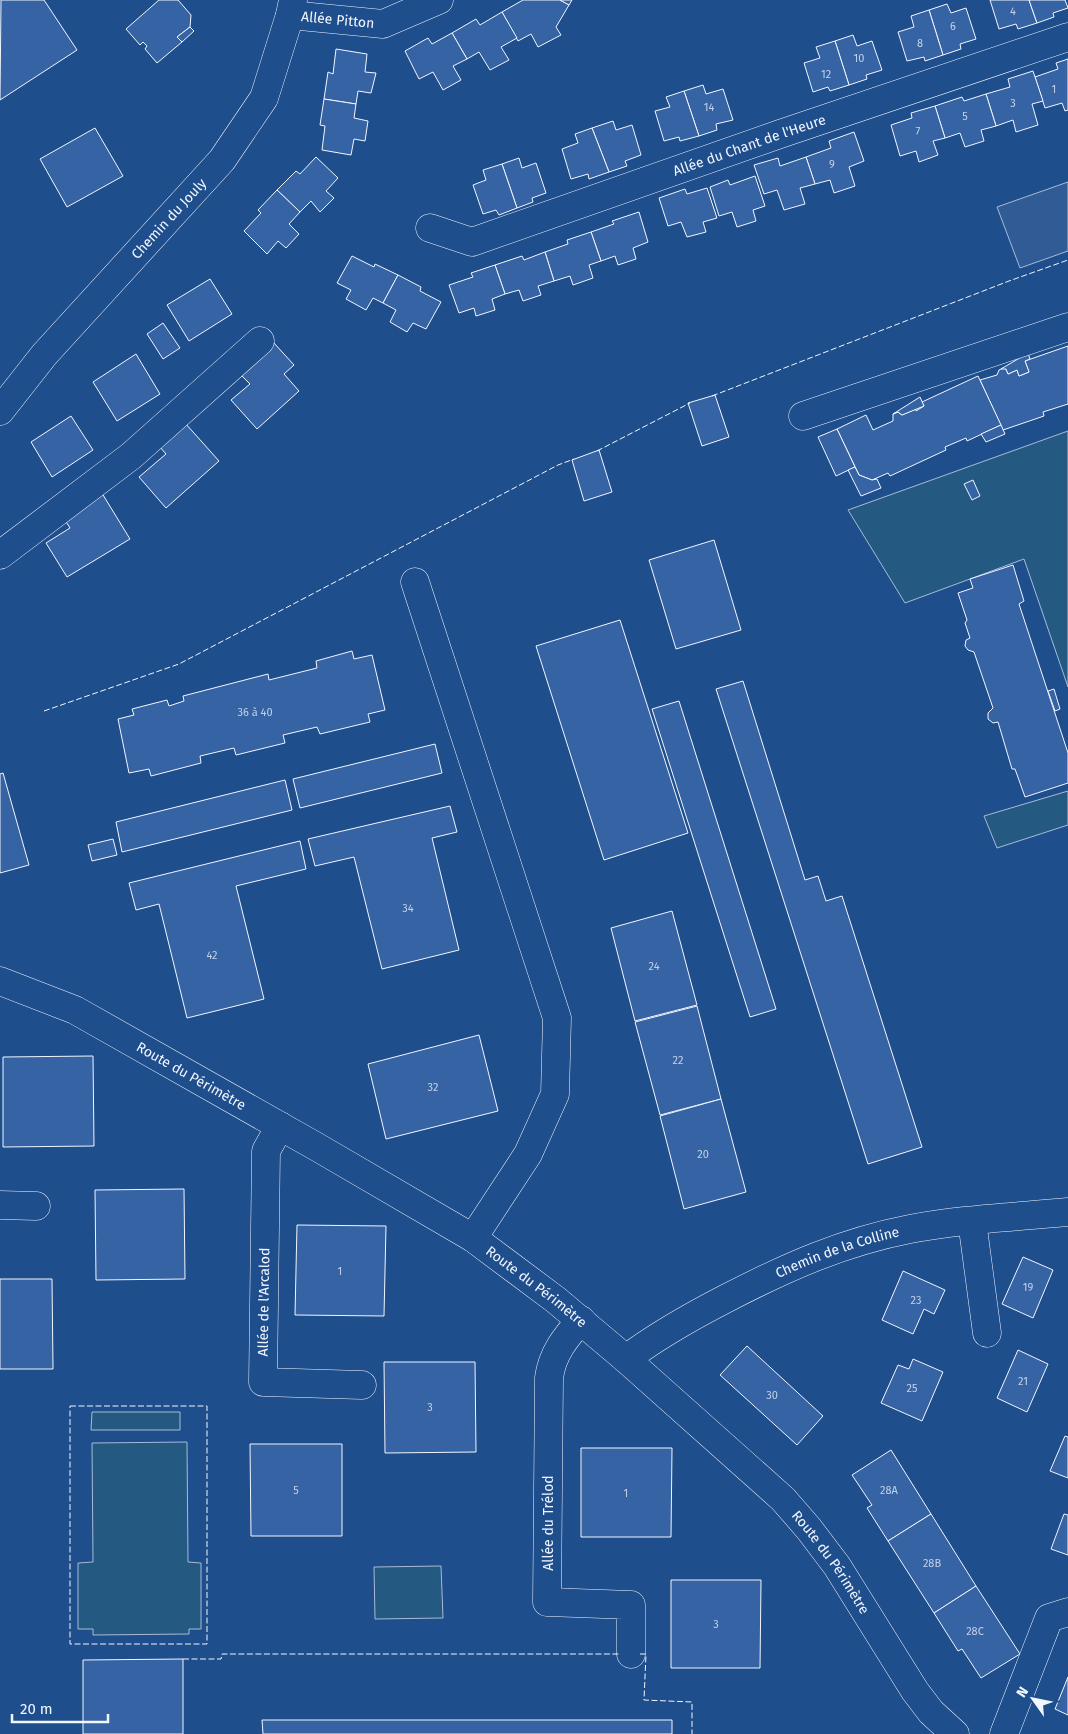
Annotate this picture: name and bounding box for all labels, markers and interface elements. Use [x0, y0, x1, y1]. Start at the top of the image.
house number: 4 [1010, 5, 1016, 18]
street label: Allée Pitton [300, 8, 375, 32]
house number: 6 [950, 20, 956, 33]
house number: 8 [917, 37, 923, 50]
house number: 10 [854, 52, 864, 65]
house number: 12 [821, 68, 831, 81]
house number: 1 [1052, 83, 1056, 96]
house number: 3 [1010, 97, 1016, 110]
house number: 14 [704, 101, 714, 114]
house number: 5 [962, 110, 968, 123]
street label: Allée du Chant de l'Heure [671, 111, 828, 179]
house number: 7 [916, 125, 921, 138]
house number: 9 [829, 158, 835, 171]
street label: Chemin du Jouly [128, 175, 210, 262]
house number: 36 à 40 [237, 706, 273, 719]
house number: 34 [402, 902, 414, 915]
house number: 42 [206, 949, 218, 962]
house number: 24 [649, 960, 660, 973]
street label: Route du Périmètre [133, 1038, 249, 1114]
house number: 22 [673, 1054, 683, 1067]
house number: 32 [428, 1081, 438, 1094]
house number: 20 [697, 1148, 709, 1161]
street label: Chemin de la Colline [773, 1223, 901, 1282]
street label: Route du Périmètre [483, 1242, 590, 1331]
street label: Allée de l'Arcalod [255, 1247, 273, 1357]
house number: 1 [338, 1265, 342, 1278]
house number: 19 [1023, 1281, 1033, 1294]
house number: 23 [911, 1294, 921, 1307]
house number: 21 [1018, 1375, 1028, 1388]
house number: 25 [907, 1382, 918, 1395]
house number: 30 [766, 1389, 778, 1402]
house number: 3 [427, 1401, 433, 1414]
street label: Allée du Trélod [540, 1475, 557, 1571]
house number: 5 [293, 1484, 299, 1497]
house number: 28A [880, 1484, 899, 1497]
house number: 1 [624, 1487, 628, 1500]
street label: Route du Périmètre [788, 1507, 873, 1617]
house number: 28B [923, 1557, 941, 1570]
house number: 3 [713, 1618, 719, 1631]
house number: 28C [966, 1625, 984, 1638]
north arrow [1008, 1674, 1058, 1724]
text: N [1013, 1684, 1032, 1701]
scale bar [12, 1692, 109, 1724]
text: 20 m [20, 1700, 53, 1718]

